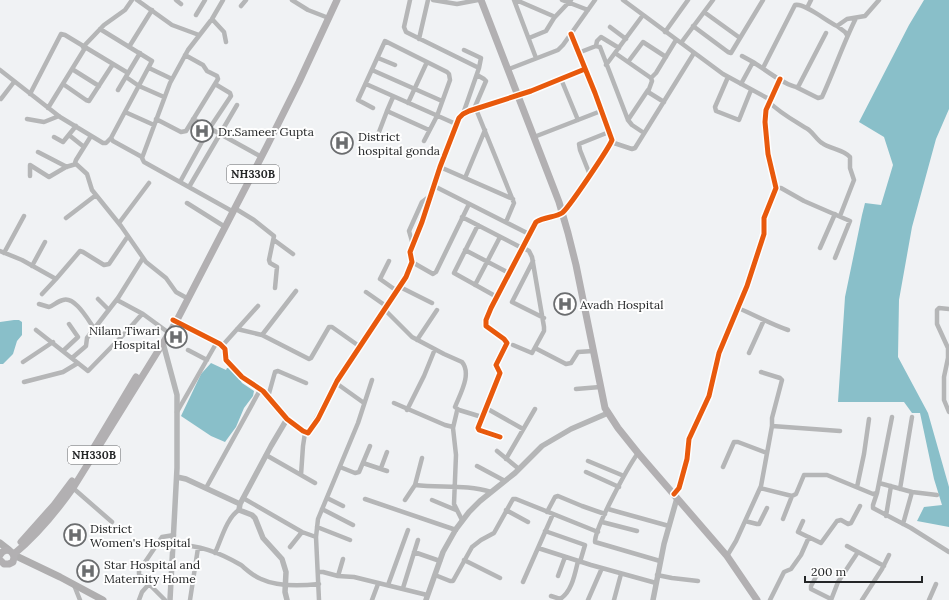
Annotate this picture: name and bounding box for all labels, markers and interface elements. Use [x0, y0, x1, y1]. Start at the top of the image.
hospital icon: Dr.Sameer Gupta [189, 118, 215, 144]
place label: Dr.Sameer Gupta [218, 124, 314, 139]
place label: District hospital gonda [358, 129, 440, 158]
hospital icon: District hospital gonda [329, 130, 355, 156]
road number: NH330B [227, 165, 279, 183]
hospital icon: Avadh Hospital [552, 291, 578, 317]
place label: Avadh Hospital [579, 297, 663, 312]
place label: Nilam Tiwari Hospital [89, 323, 160, 352]
hospital icon: Nilam Tiwari Hospital [163, 324, 189, 350]
road number: NH330B [68, 446, 120, 464]
place label: District Women's Hospital [90, 521, 191, 550]
hospital icon: District Women's Hospital [62, 522, 88, 548]
place label: Star Hospital and Maternity Home [104, 557, 200, 586]
hospital icon: Star Hospital and Maternity Home [75, 558, 101, 584]
scale bar [805, 558, 922, 584]
text: 200 m [811, 564, 847, 579]

